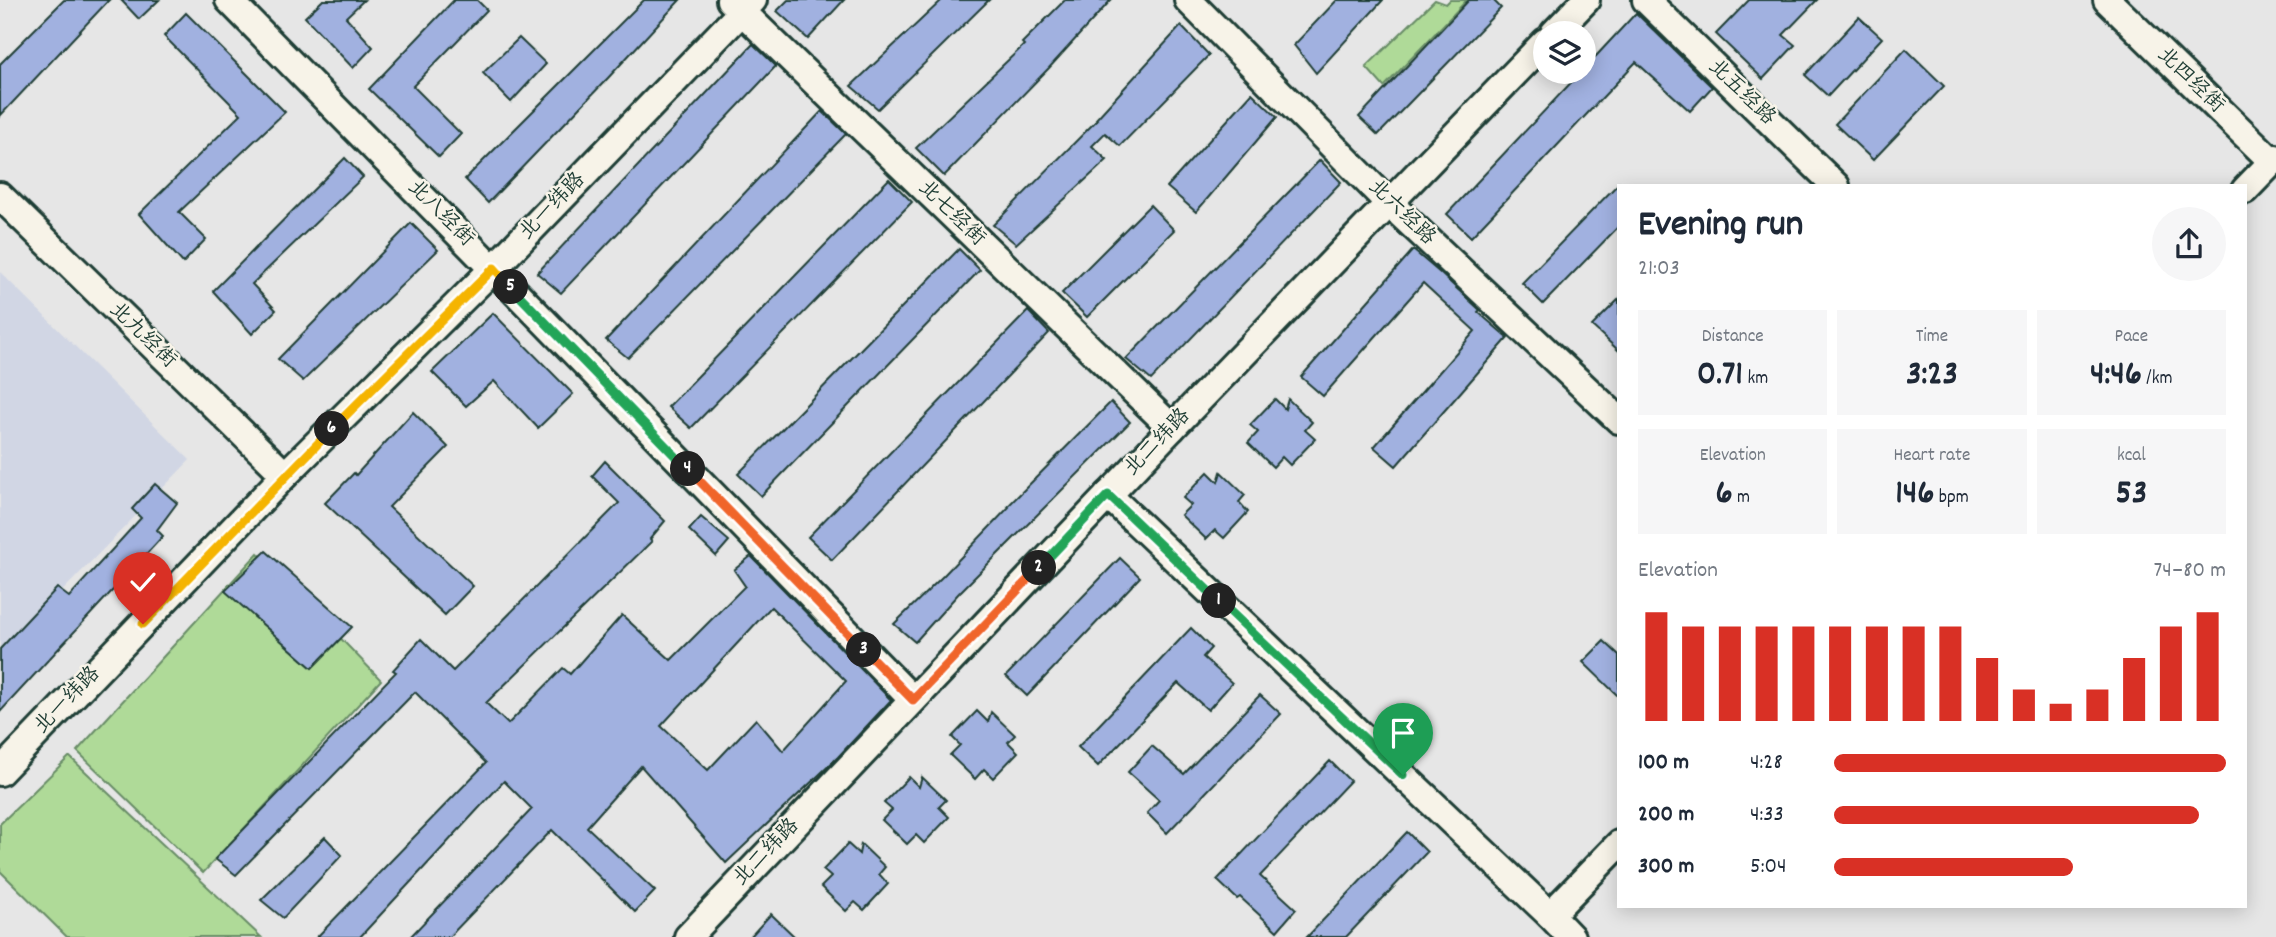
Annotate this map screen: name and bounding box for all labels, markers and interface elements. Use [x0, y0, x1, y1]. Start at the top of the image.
map controls [1533, 21, 1596, 84]
button: layers [1533, 21, 1596, 84]
street label: 北四经街 [2149, 41, 2231, 121]
street label: 北五经路 [1700, 53, 1782, 133]
street label: 北一纬路 [513, 166, 593, 248]
street label: 北六经路 [1360, 173, 1442, 253]
street label: 北八经街 [400, 174, 480, 254]
street label: 北七经街 [910, 174, 992, 254]
text: Evening run [1638, 199, 1803, 254]
button: share [2152, 207, 2226, 281]
text: 21:03 [1638, 253, 1680, 286]
pin: 5 [494, 270, 528, 304]
text: 5 [506, 273, 515, 300]
street label: 北九经街 [101, 296, 183, 376]
text: Distance [1702, 324, 1764, 351]
text: Time [1916, 324, 1948, 351]
text: Pace [2115, 324, 2148, 351]
text: 0.71 [1697, 351, 1743, 401]
text: 3:23 [1906, 351, 1958, 401]
text: 4:46 [2090, 351, 2142, 401]
text: km [1743, 366, 1768, 393]
text: /km [2142, 366, 2173, 393]
street label: 北二纬路 [1118, 402, 1198, 484]
pin: 6 [314, 412, 350, 446]
text: 6 [327, 415, 336, 442]
text: Elevation [1700, 443, 1766, 470]
text: Heart rate [1894, 443, 1970, 470]
text: kcal [2117, 443, 2146, 470]
pin: 4 [670, 452, 706, 486]
text: 4 [684, 455, 691, 482]
text: 6 [1715, 470, 1733, 520]
text: 146 [1895, 470, 1934, 520]
text: 53 [2115, 470, 2147, 520]
text: m [1733, 485, 1750, 512]
text: bpm [1934, 485, 1969, 512]
pin: 2 [1021, 550, 1056, 586]
pin [113, 552, 173, 624]
text: 2 [1034, 554, 1043, 581]
text: Elevation [1638, 555, 1718, 588]
text: 74–80 m [2153, 555, 2226, 588]
icon: check [124, 563, 162, 601]
pin: 1 [1202, 584, 1236, 618]
text: 1 [1216, 587, 1221, 614]
pin: 3 [846, 632, 882, 668]
text: 3 [859, 636, 868, 663]
street label: 北一纬路 [28, 660, 108, 742]
pin [1373, 703, 1433, 775]
icon: arrive [1384, 714, 1422, 752]
text: 100 m [1638, 747, 1689, 780]
text: 4:28 [1750, 747, 1783, 780]
text: 200 m [1638, 799, 1694, 832]
text: 4:33 [1750, 799, 1784, 832]
street label: 北二纬路 [727, 812, 807, 894]
text: 300 m [1638, 851, 1694, 884]
text: 5:04 [1750, 851, 1787, 884]

